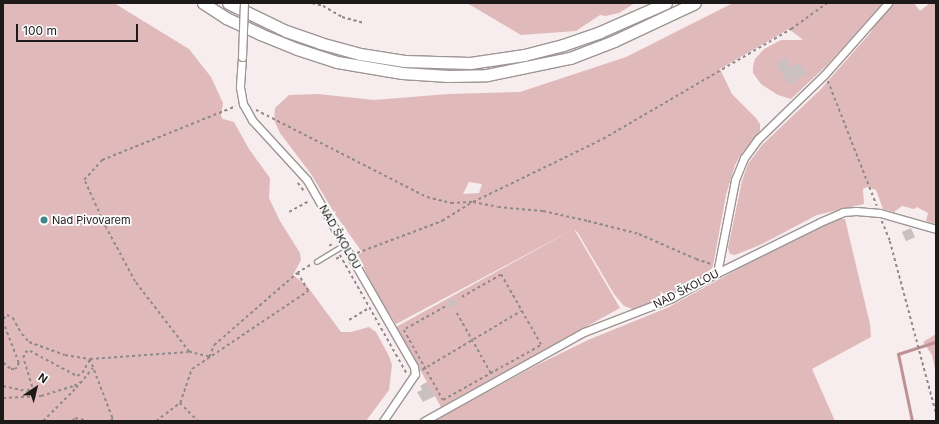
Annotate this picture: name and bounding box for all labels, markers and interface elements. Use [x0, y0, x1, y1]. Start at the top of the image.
scale bar [18, 16, 140, 42]
text: 100 m [23, 23, 57, 38]
street label: NAD ŠKOLOU [316, 203, 364, 271]
place label: Nad Pivovarem [52, 213, 131, 227]
marker: Nad Pivovarem [39, 215, 49, 225]
street label: NAD ŠKOLOU [651, 267, 721, 311]
north arrow [16, 368, 56, 408]
text: N [35, 370, 50, 386]

